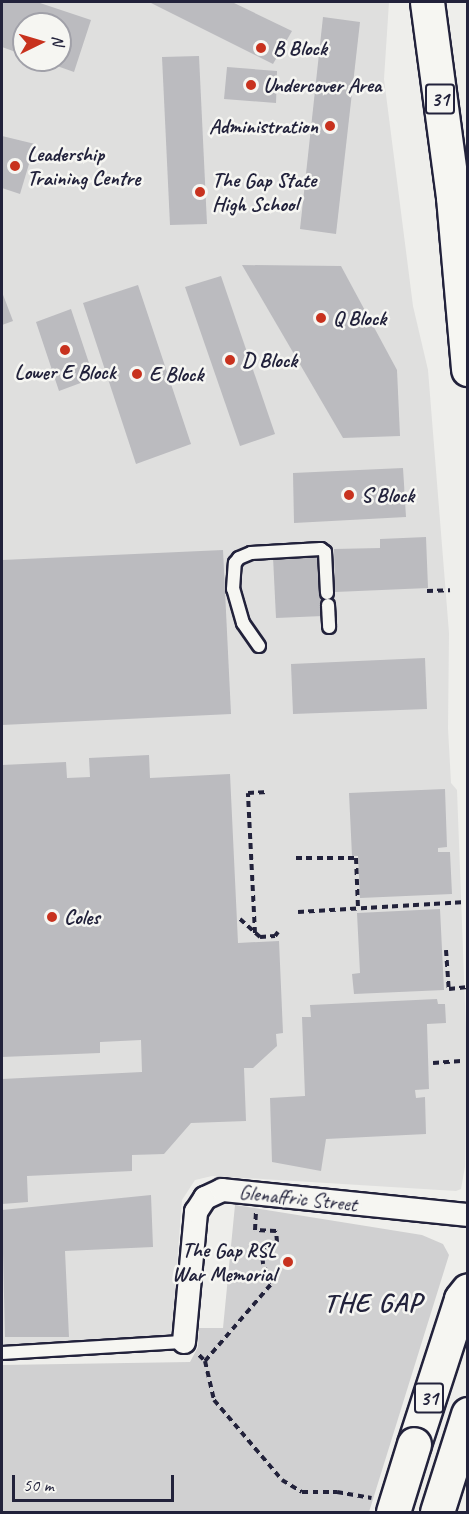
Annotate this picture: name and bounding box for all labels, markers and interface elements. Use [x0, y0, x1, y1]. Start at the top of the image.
north arrow [12, 12, 72, 72]
text: N [48, 35, 68, 46]
place label: B Block [273, 35, 327, 61]
marker: B Block [254, 41, 268, 55]
place label: Undercover Area [263, 72, 381, 98]
marker: Undercover Area [244, 78, 258, 92]
road number: 31 [425, 82, 455, 116]
place label: Administration [209, 113, 318, 139]
marker: Administration [323, 119, 337, 133]
place label: Leadership Training Centre [27, 141, 140, 191]
marker: Leadership Training Centre [8, 159, 22, 173]
place label: The Gap State High School [212, 167, 318, 217]
marker: The Gap State High School [193, 185, 207, 199]
place label: Q Block [333, 305, 386, 331]
marker: Q Block [314, 311, 328, 325]
marker: Lower E Block [58, 343, 72, 357]
place label: D Block [242, 347, 297, 373]
marker: D Block [223, 353, 237, 367]
place label: Lower E Block [14, 359, 116, 385]
place label: E Block [149, 361, 203, 387]
marker: E Block [130, 367, 144, 381]
place label: S Block [361, 482, 414, 508]
marker: S Block [342, 488, 356, 502]
place label: Coles [64, 904, 100, 930]
marker: Coles [45, 910, 59, 924]
street label: Glenaffric Street [238, 1179, 358, 1217]
place label: The Gap RSL War Memorial [172, 1237, 276, 1287]
marker: The Gap RSL War Memorial [281, 1255, 295, 1269]
district label: THE GAP [324, 1287, 422, 1319]
road number: 31 [414, 1381, 444, 1415]
scale bar [15, 1463, 177, 1501]
text: 50 m [23, 1474, 54, 1496]

